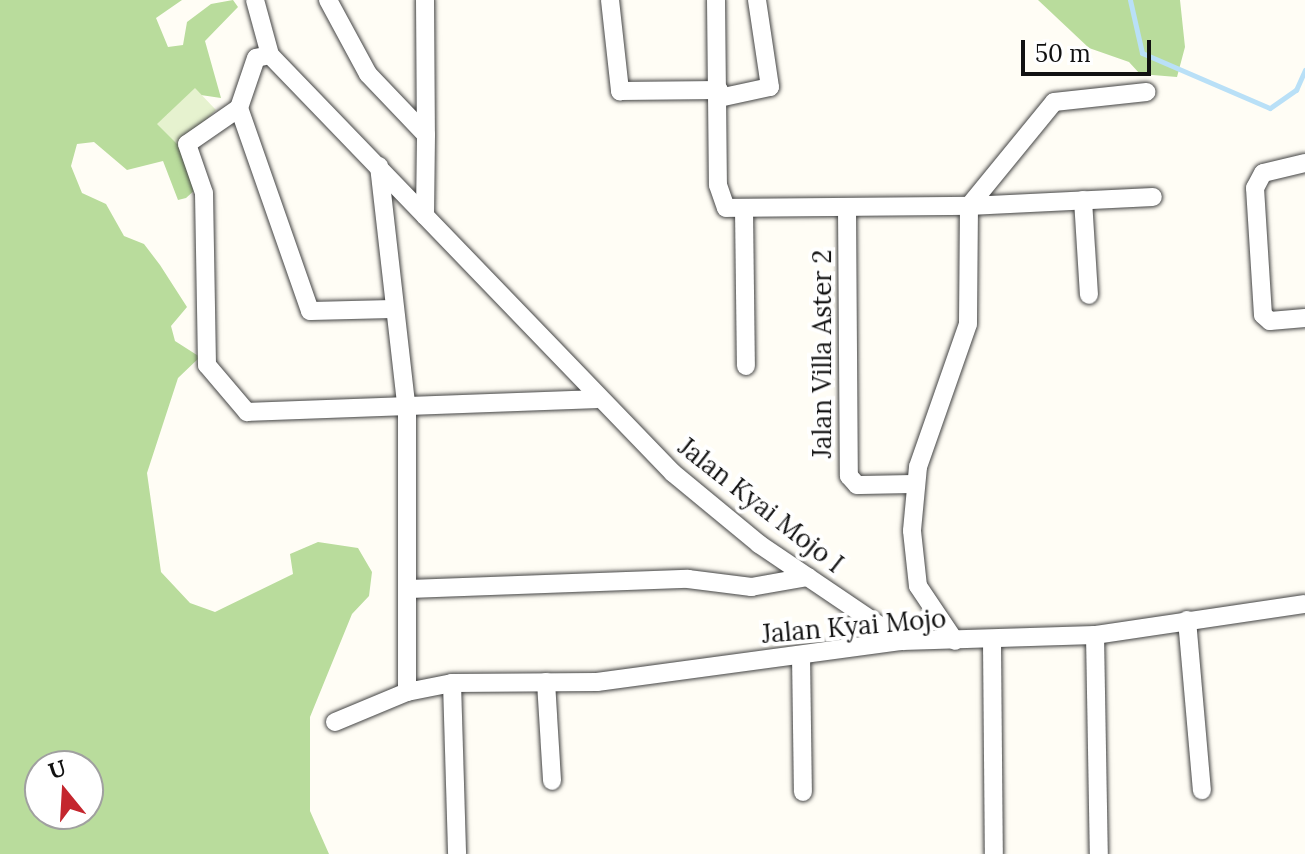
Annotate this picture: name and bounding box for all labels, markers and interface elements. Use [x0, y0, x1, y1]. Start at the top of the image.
scale bar [1025, 24, 1155, 74]
text: 50 m [1035, 38, 1091, 69]
street label: Jalan Villa Aster 2 [806, 250, 838, 458]
street label: Jalan Kyai Mojo I [672, 431, 850, 579]
street label: Jalan Kyai Mojo [760, 602, 948, 650]
north arrow [24, 750, 104, 830]
text: U [45, 753, 69, 785]

